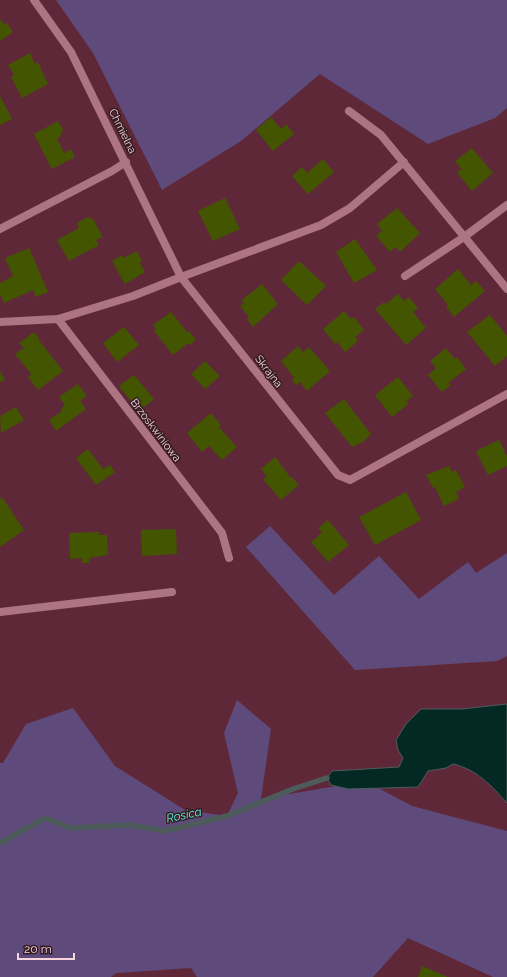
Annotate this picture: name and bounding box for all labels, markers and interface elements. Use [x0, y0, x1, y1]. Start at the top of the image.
street label: Chmielna [106, 107, 139, 156]
street label: Skrajna [252, 353, 285, 390]
street label: Brzoskwiniowa [128, 396, 184, 464]
water label: Rosica [165, 804, 203, 826]
scale bar [18, 935, 74, 961]
text: 20 m [24, 942, 52, 956]

